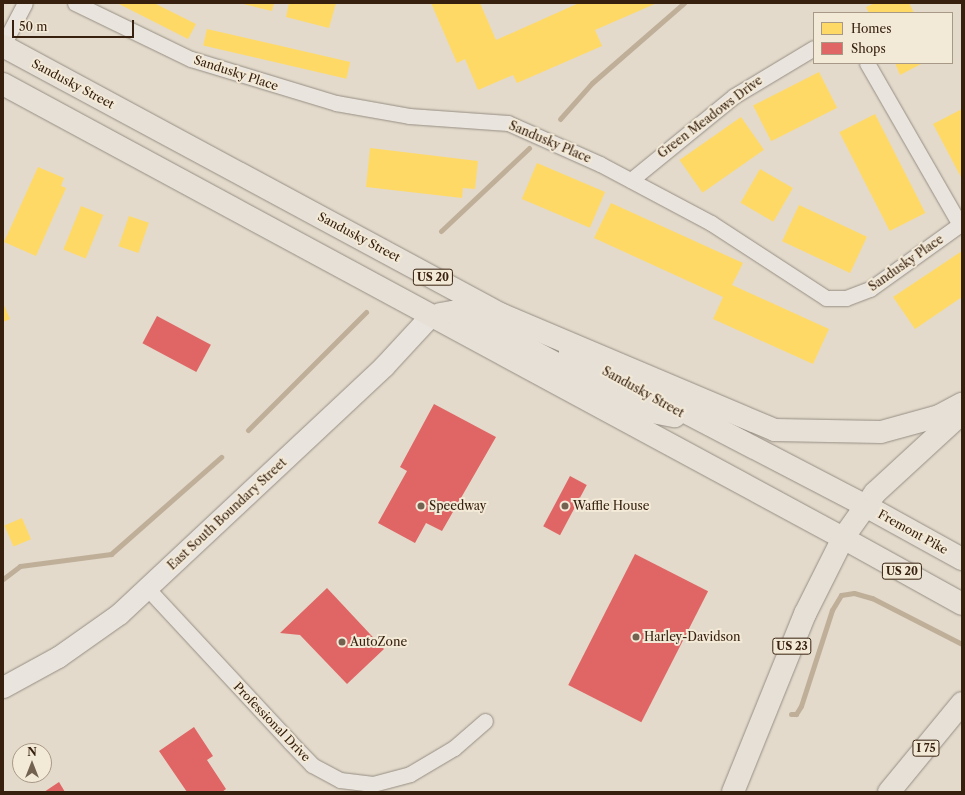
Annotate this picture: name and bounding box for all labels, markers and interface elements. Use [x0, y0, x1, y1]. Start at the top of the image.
scale bar [14, 12, 136, 38]
legend [813, 12, 953, 64]
text: 50 m [19, 19, 48, 34]
text: Homes [851, 21, 891, 36]
text: Shops [851, 41, 886, 56]
street label: Sandusky Place [192, 53, 280, 93]
street label: Sandusky Street [29, 56, 117, 112]
street label: Green Meadows Drive [655, 73, 765, 161]
street label: Sandusky Place [507, 118, 593, 166]
street label: Sandusky Street [315, 209, 403, 265]
street label: Sandusky Place [866, 232, 946, 294]
road number: US 20 [412, 268, 454, 286]
street label: Sandusky Street [599, 364, 687, 420]
street label: East South Boundary Street [165, 455, 289, 573]
place label: Speedway [429, 499, 486, 513]
place label: Waffle House [573, 499, 650, 513]
marker: Speedway [416, 501, 426, 511]
marker: Waffle House [560, 501, 570, 511]
street label: Fremont Pike [876, 507, 950, 557]
road number: US 20 [881, 562, 923, 580]
place label: Harley-Davidson [644, 630, 741, 644]
marker: Harley-Davidson [631, 632, 641, 642]
place label: AutoZone [350, 635, 407, 649]
marker: AutoZone [337, 637, 347, 647]
road number: US 23 [772, 637, 812, 655]
street label: Professional Drive [231, 680, 313, 764]
road number: I 75 [912, 739, 940, 757]
north arrow [12, 743, 52, 783]
text: N [27, 745, 37, 759]

